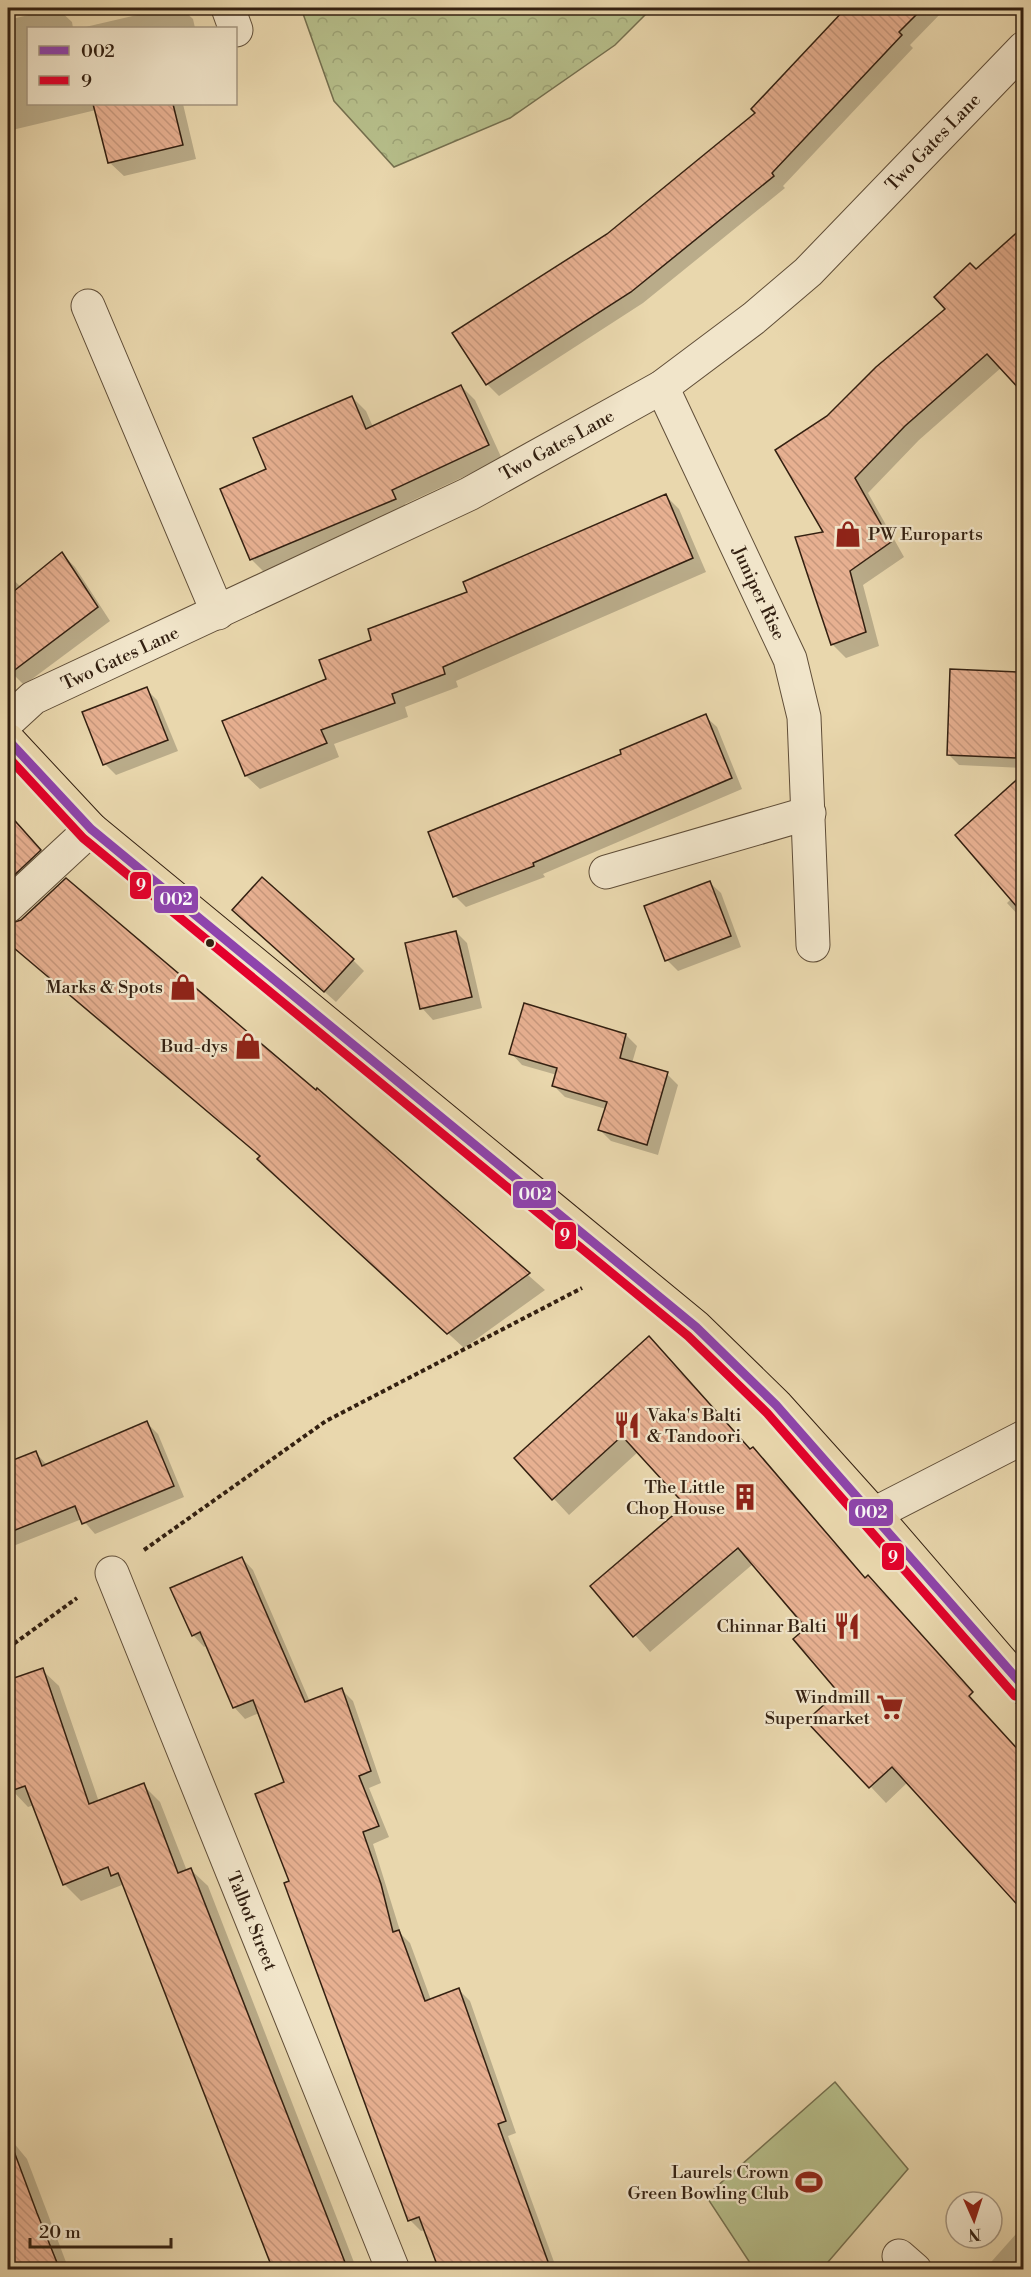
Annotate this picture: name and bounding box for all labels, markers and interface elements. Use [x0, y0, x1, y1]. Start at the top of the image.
legend [27, 27, 237, 105]
text: 002 [81, 40, 115, 63]
text: 9 [81, 70, 92, 93]
street label: Two Gates Lane [881, 89, 986, 196]
street label: Two Gates Lane [496, 405, 618, 486]
shop icon: PW Europarts [833, 519, 863, 549]
place label: PW Europarts [868, 523, 983, 546]
street label: Juniper Rise [726, 542, 790, 644]
street label: Two Gates Lane [58, 621, 183, 696]
line badge: 9 [129, 871, 152, 900]
text: 9 [136, 876, 146, 896]
line badge: 002 [153, 885, 199, 914]
text: 002 [159, 890, 193, 910]
unlabelled marker [204, 937, 216, 949]
shop icon: Marks & Spots [168, 972, 198, 1002]
place label: Marks & Spots [46, 976, 163, 999]
shop icon: Bud-dys [233, 1031, 263, 1061]
place label: Bud-dys [160, 1035, 228, 1058]
line badge: 002 [512, 1180, 557, 1209]
text: 002 [518, 1185, 552, 1205]
line badge: 9 [554, 1221, 577, 1250]
text: 9 [560, 1226, 570, 1246]
place label: Vaka's Balti & Tandoori [646, 1404, 742, 1448]
restaurant icon: Vaka's Balti & Tandoori [612, 1410, 642, 1440]
place label: The Little Chop House [626, 1476, 725, 1520]
building icon: The Little Chop House [730, 1482, 760, 1512]
line badge: 002 [848, 1498, 894, 1527]
text: 002 [854, 1503, 888, 1523]
line badge: 9 [881, 1542, 905, 1571]
text: 9 [888, 1548, 898, 1568]
restaurant icon: Chinnar Balti [832, 1611, 862, 1641]
place label: Chinnar Balti [717, 1615, 827, 1638]
place label: Windmill Supermarket [765, 1686, 871, 1730]
supermarket icon: Windmill Supermarket [875, 1692, 905, 1722]
street label: Talbot Street [221, 1868, 282, 1975]
place label: Laurels Crown Green Bowling Club [627, 2161, 789, 2205]
sports icon: Laurels Crown Green Bowling Club [794, 2167, 824, 2197]
north arrow [944, 2190, 1004, 2250]
scale bar [30, 2211, 171, 2249]
text: 20 m [39, 2221, 81, 2244]
text: N [968, 2224, 982, 2244]

